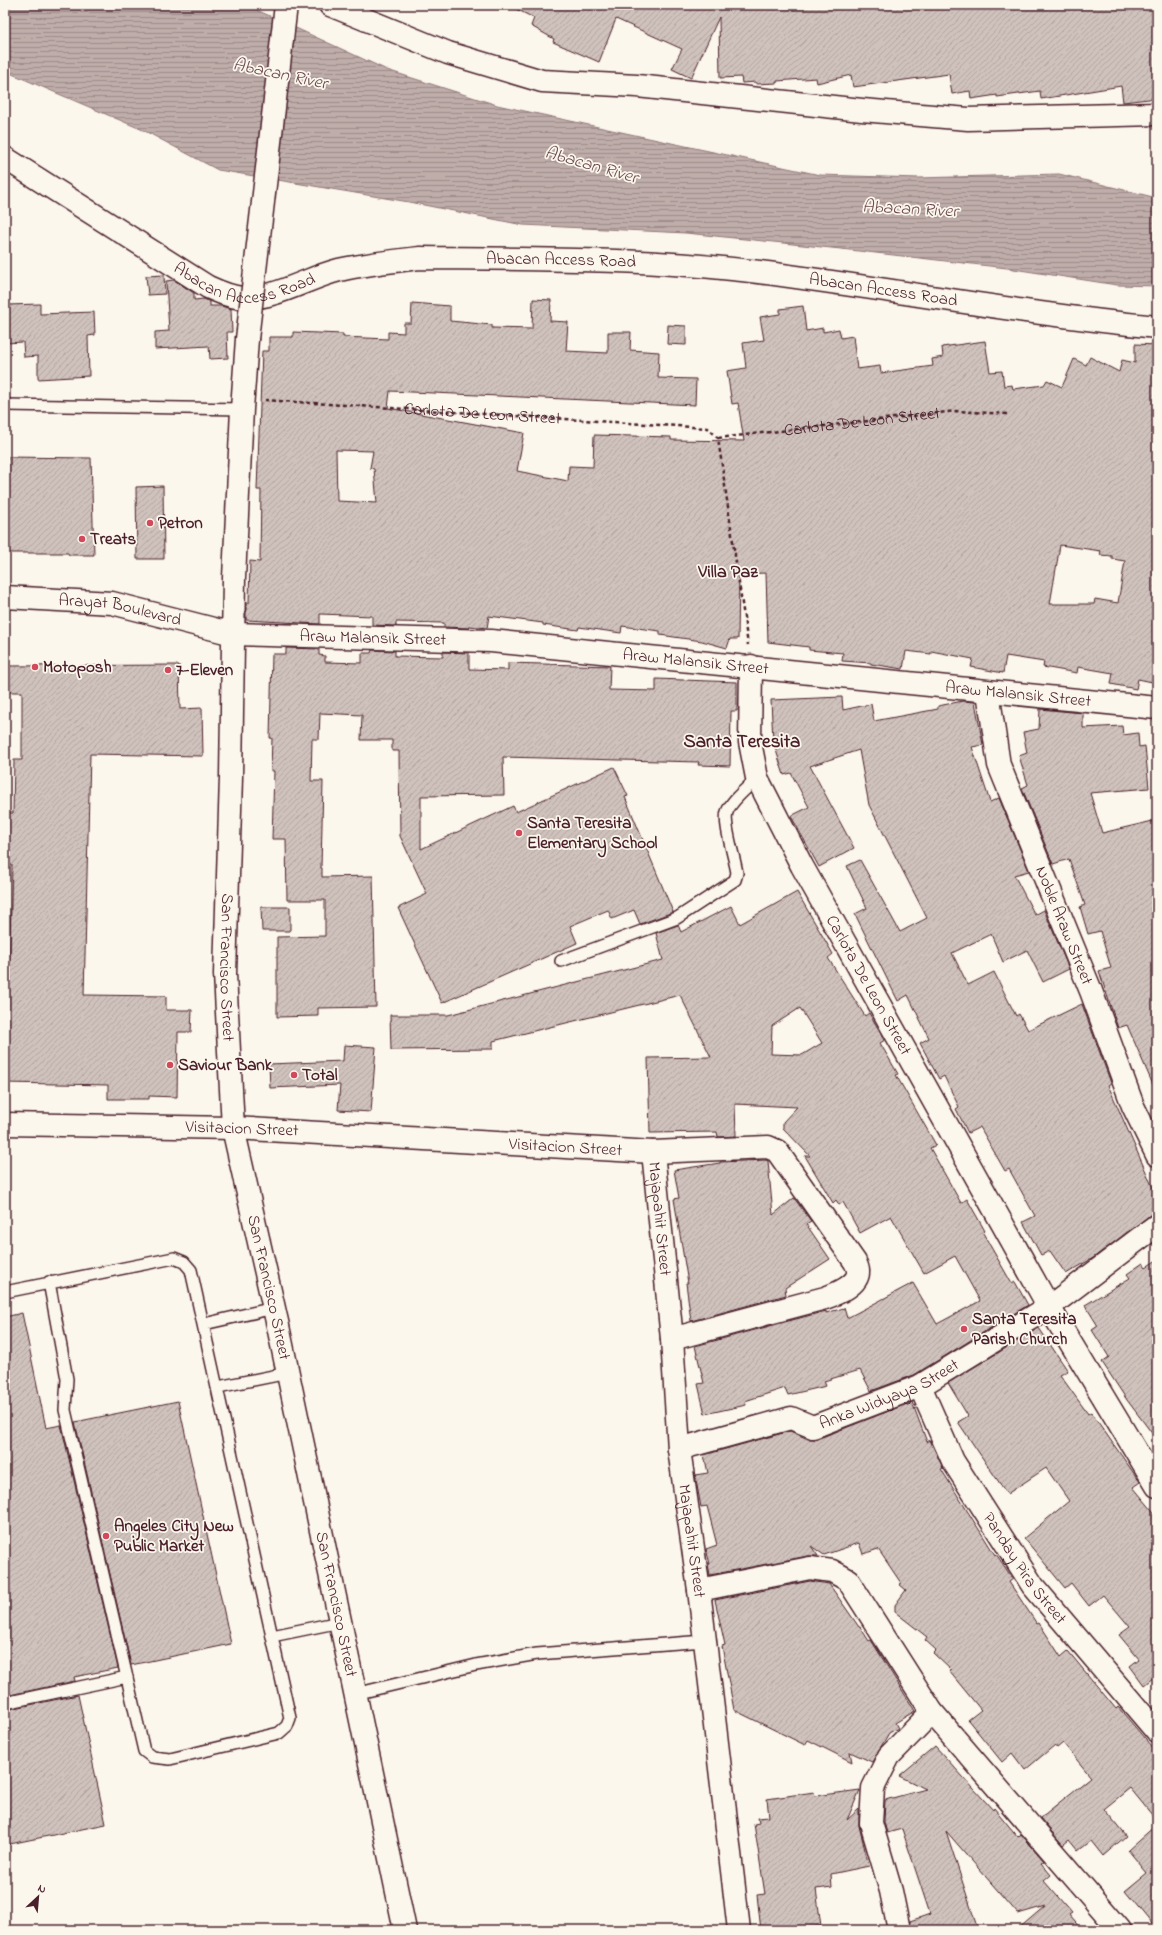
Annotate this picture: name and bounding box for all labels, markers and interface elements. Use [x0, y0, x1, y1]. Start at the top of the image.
water label: Abacan River [230, 52, 332, 98]
water label: Abacan River [541, 140, 643, 192]
water label: Abacan River [862, 195, 961, 226]
street label: Abacan Access Road [486, 246, 637, 274]
street label: Abacan Access Road [169, 256, 319, 311]
street label: Abacan Access Road [807, 266, 960, 313]
street label: Carlota De Leon Street [403, 396, 562, 431]
street label: Carlota De Leon Street [783, 400, 942, 443]
place label: Petron [158, 511, 203, 536]
marker: Petron [145, 518, 155, 528]
place label: Treats [90, 527, 137, 552]
marker: Treats [77, 534, 87, 544]
district label: Villa Paz [697, 560, 758, 586]
street label: Arayat Boulevard [58, 588, 184, 633]
street label: Araw Malansik Street [299, 623, 447, 652]
street label: Araw Malansik Street [622, 642, 770, 681]
place label: Motoposh [43, 655, 112, 680]
place label: 7-Eleven [176, 658, 234, 683]
marker: Motoposh [30, 662, 40, 672]
marker: 7-Eleven [163, 665, 173, 675]
street label: Araw Malansik Street [944, 674, 1093, 714]
district label: Santa Teresita [684, 729, 800, 756]
place label: Santa Teresita Elementary School [527, 811, 658, 858]
marker: Santa Teresita Elementary School [514, 828, 524, 838]
street label: Noble Araw Street [1029, 862, 1100, 989]
street label: San Francisco Street [212, 893, 241, 1042]
street label: Carlota De Leon Street [819, 910, 918, 1060]
place label: Saviour Bank [178, 1053, 273, 1078]
marker: Saviour Bank [165, 1060, 175, 1070]
place label: Total [302, 1063, 338, 1088]
marker: Total [289, 1070, 299, 1080]
street label: Visitacion Street [184, 1114, 299, 1143]
street label: Visitacion Street [507, 1131, 623, 1163]
street label: Majapahit Street [642, 1160, 678, 1277]
street label: San Francisco Street [241, 1212, 297, 1362]
place label: Santa Teresita Parish Church [972, 1307, 1076, 1352]
marker: Santa Teresita Parish Church [959, 1324, 969, 1334]
street label: Anka Widyaya Street [816, 1352, 964, 1436]
street label: Majapahit Street [672, 1482, 712, 1599]
street label: Panday Pira Street [976, 1507, 1073, 1630]
place label: Angeles City New Public Market [114, 1514, 234, 1559]
street label: San Francisco Street [309, 1529, 364, 1679]
marker: Angeles City New Public Market [101, 1531, 111, 1541]
north arrow [18, 1877, 58, 1917]
text: N [35, 1880, 49, 1898]

